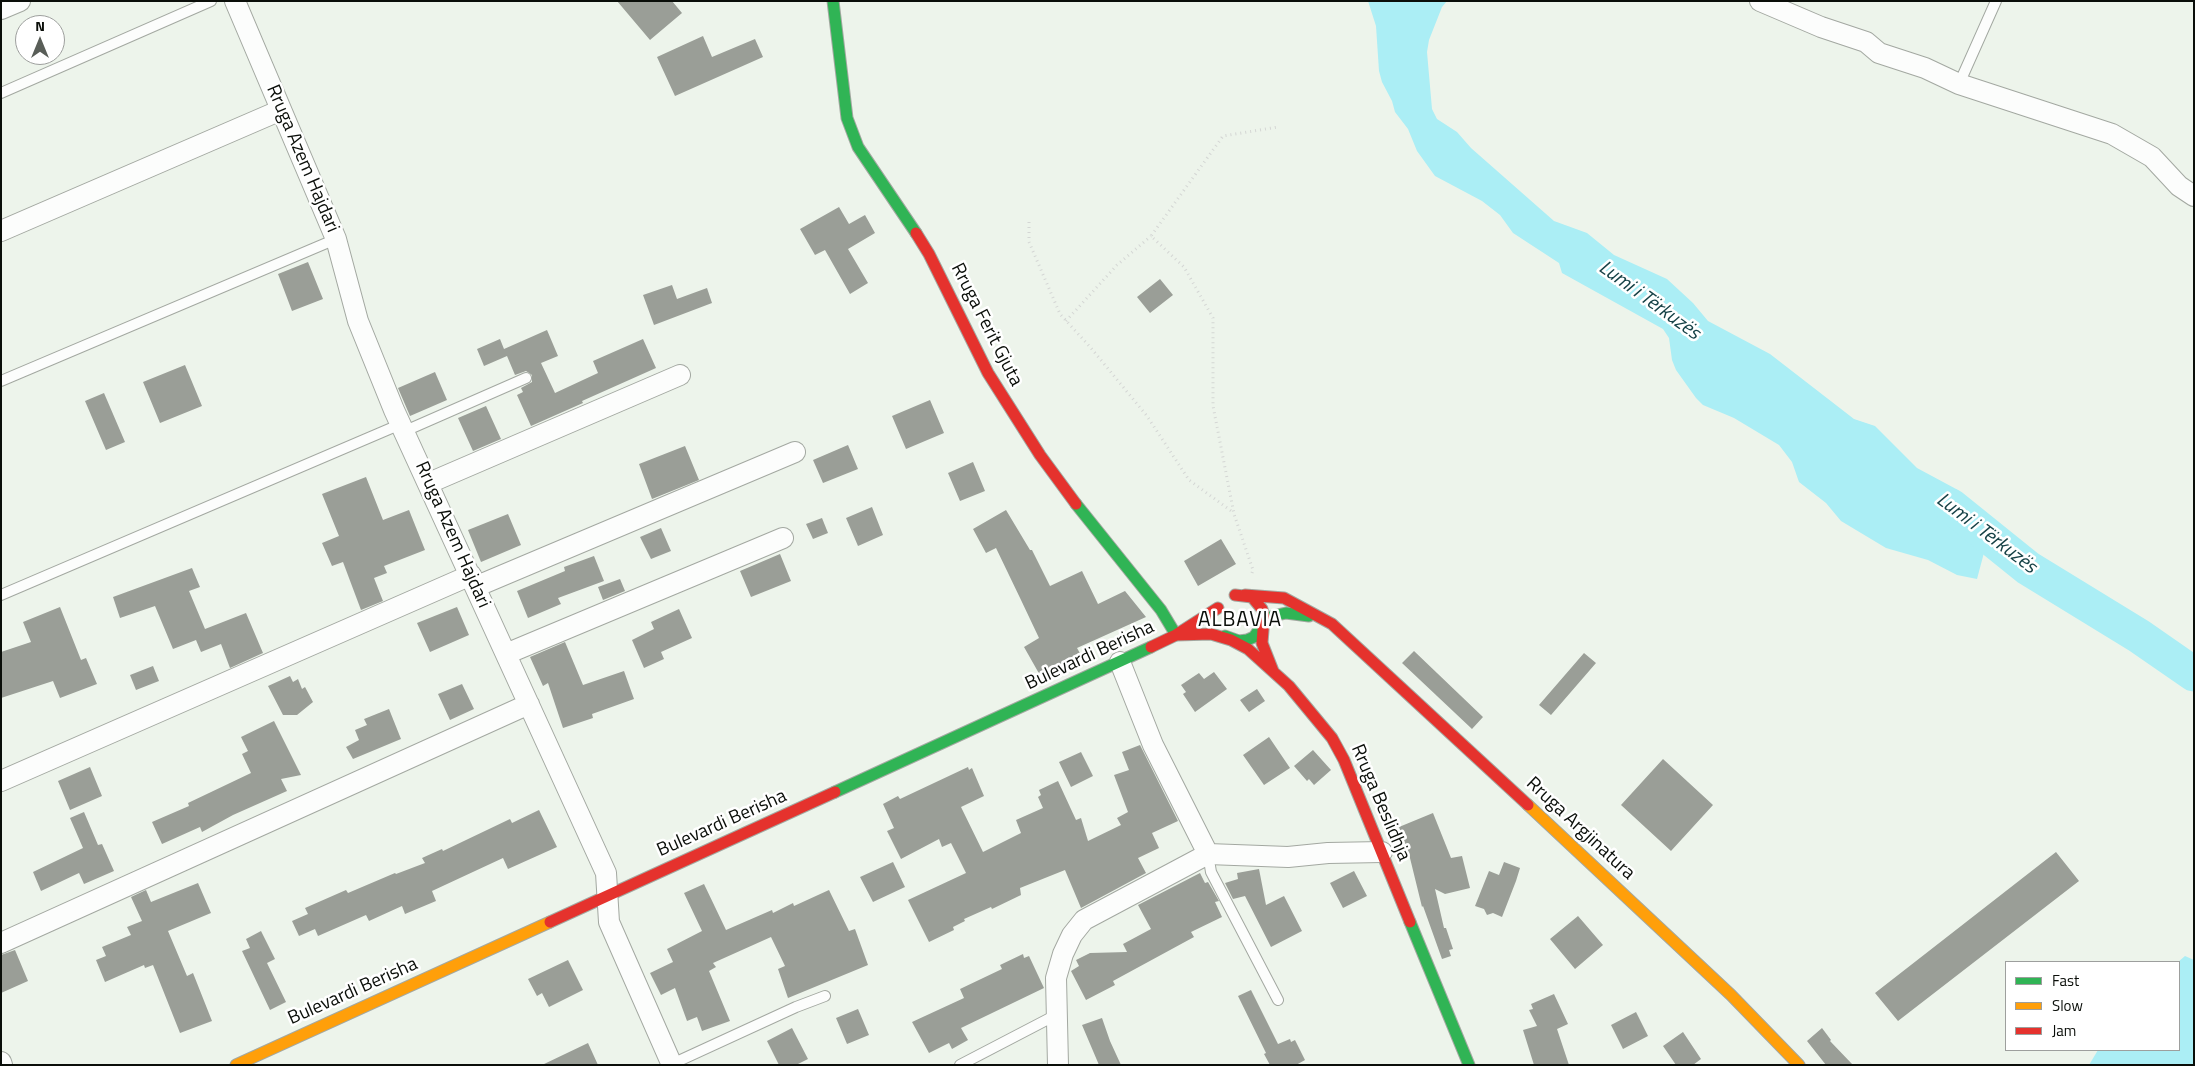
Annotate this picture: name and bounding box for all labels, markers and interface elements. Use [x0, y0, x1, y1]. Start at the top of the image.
north arrow [15, 15, 65, 65]
text: N [35, 15, 45, 36]
street label: Rruga Azem Hajdari [261, 82, 343, 236]
water label: Lumi i Tërkuzës [1594, 256, 1704, 346]
street label: Rruga Ferit Gjuta [945, 260, 1027, 390]
street label: Rruga Azem Hajdari [409, 458, 495, 612]
water label: Lumi i Tërkuzës [1931, 489, 2041, 579]
district label: ALBAVIA [1197, 608, 1283, 634]
street label: Bulevardi Berisha [1022, 616, 1158, 696]
street label: Rruga Beslidhja [1345, 741, 1415, 865]
street label: Rruga Argjinatura [1521, 773, 1639, 885]
street label: Bulevardi Berisha [654, 785, 790, 863]
street label: Bulevardi Berisha [285, 953, 421, 1031]
legend [2005, 961, 2180, 1051]
text: Fast [2052, 969, 2079, 992]
text: Slow [2052, 994, 2083, 1017]
text: Jam [2052, 1019, 2076, 1042]

